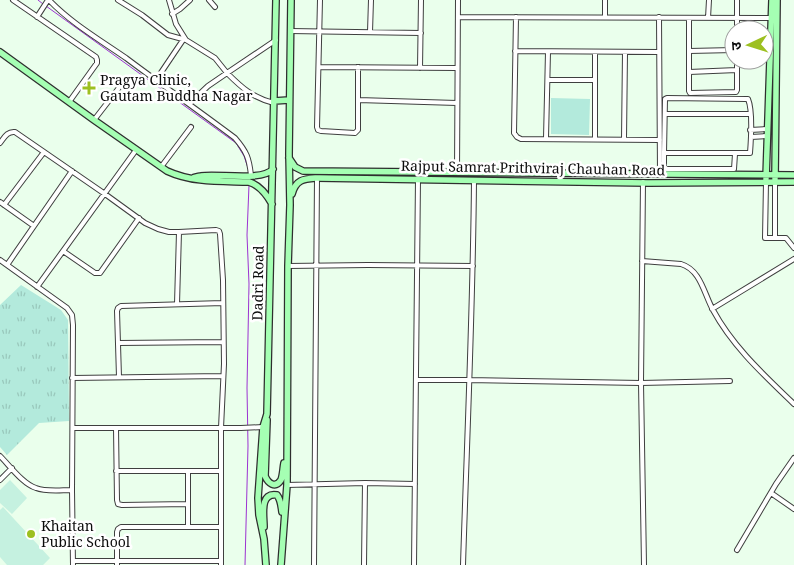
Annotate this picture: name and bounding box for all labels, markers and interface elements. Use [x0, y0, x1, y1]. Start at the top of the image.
north arrow [724, 20, 774, 70]
text: उ [726, 40, 745, 51]
place label: Pragya Clinic, Gautam Buddha Nagar [100, 70, 253, 105]
marker: Pragya Clinic, Gautam Buddha Nagar [82, 81, 96, 95]
street label: Rajput Samrat Prithviraj Chauhan Road [401, 156, 666, 179]
street label: Dadri Road [247, 245, 268, 321]
place label: Khaitan Public School [41, 516, 131, 551]
marker: Khaitan Public School [25, 528, 37, 540]

